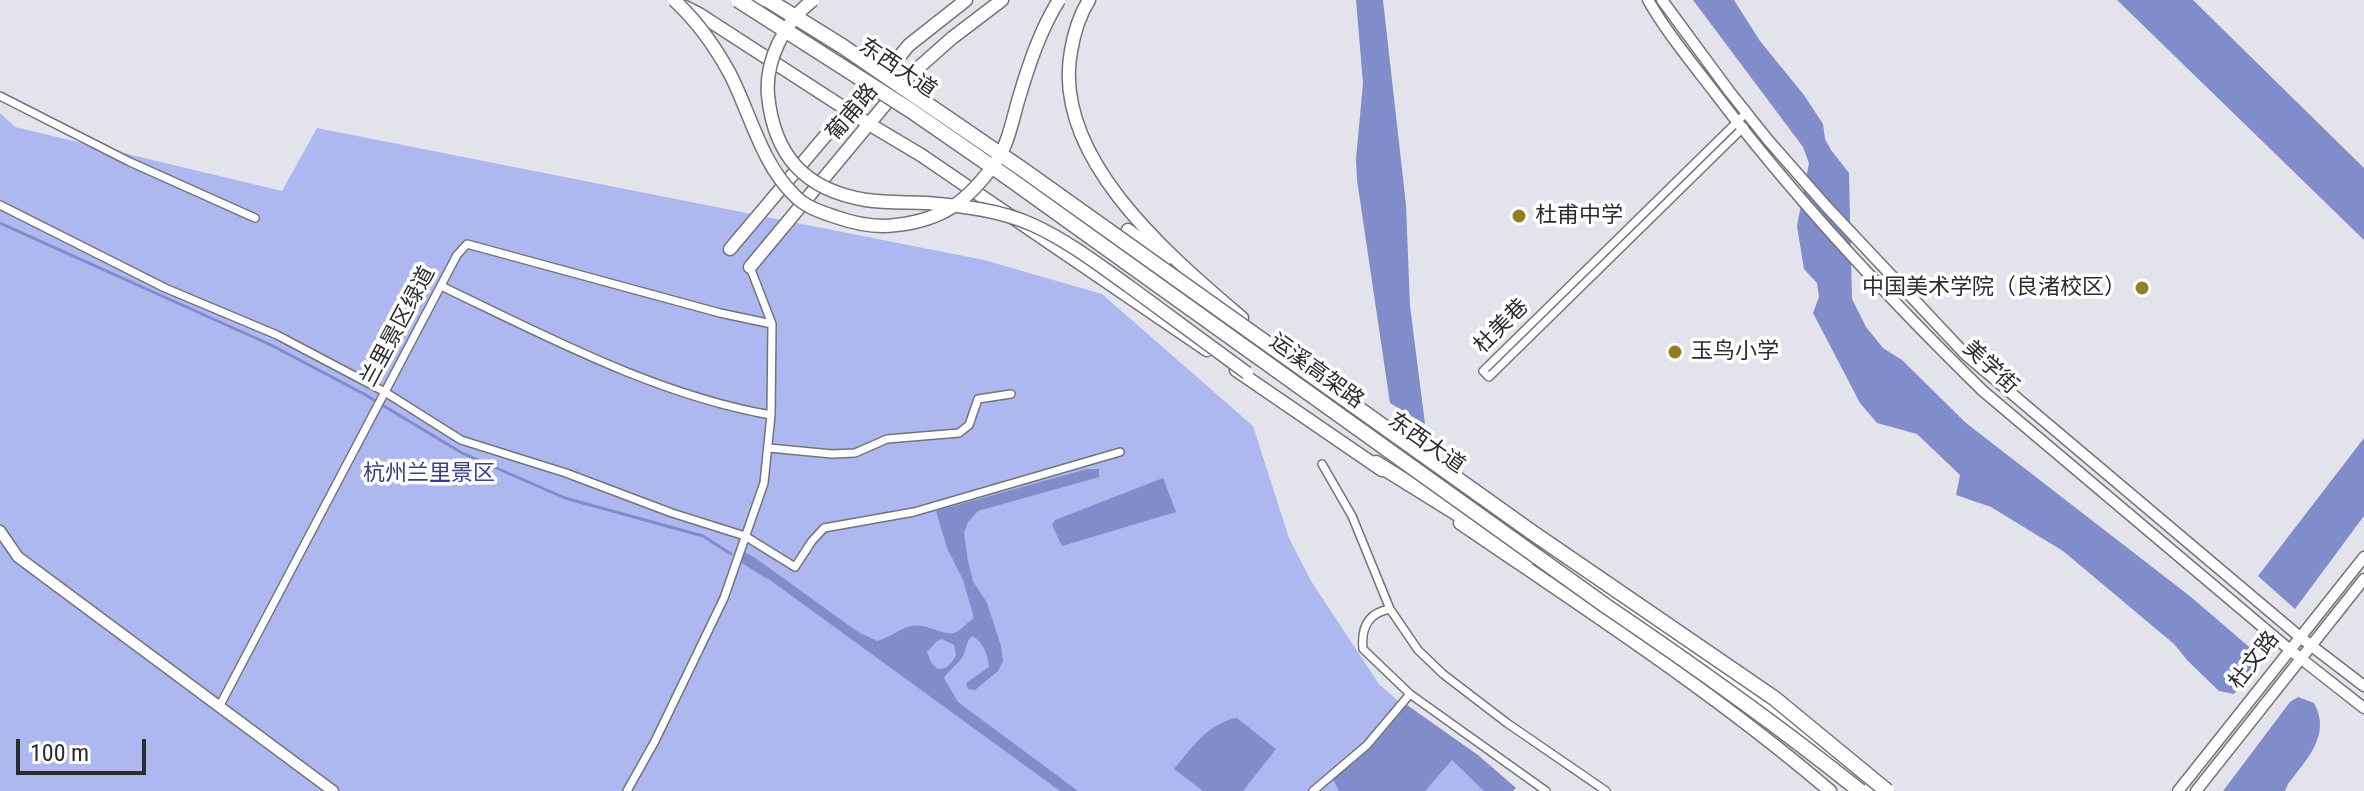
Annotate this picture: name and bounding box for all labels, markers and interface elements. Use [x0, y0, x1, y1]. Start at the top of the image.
street label: 东西大道 [853, 33, 941, 105]
street label: 葡甫路 [822, 79, 884, 147]
place label: 杜甫中学 [1535, 203, 1623, 229]
marker: 杜甫中学 [1510, 207, 1528, 225]
street label: 兰里景区绿道 [356, 263, 442, 391]
place label: 中国美术学院（良渚校区） [1862, 275, 2126, 301]
marker: 中国美术学院（良渚校区） [2133, 279, 2151, 297]
street label: 杜美巷 [1469, 294, 1535, 360]
street label: 运溪高架路 [1264, 329, 1368, 415]
street label: 美学街 [1957, 336, 2023, 400]
place label: 玉鸟小学 [1691, 339, 1779, 365]
marker: 玉鸟小学 [1666, 343, 1684, 361]
street label: 东西大道 [1382, 408, 1470, 480]
park label: 杭州兰里景区 [363, 461, 495, 487]
street label: 杜文路 [2224, 627, 2286, 695]
scale bar [20, 723, 150, 773]
text: 100 m [30, 739, 89, 767]

